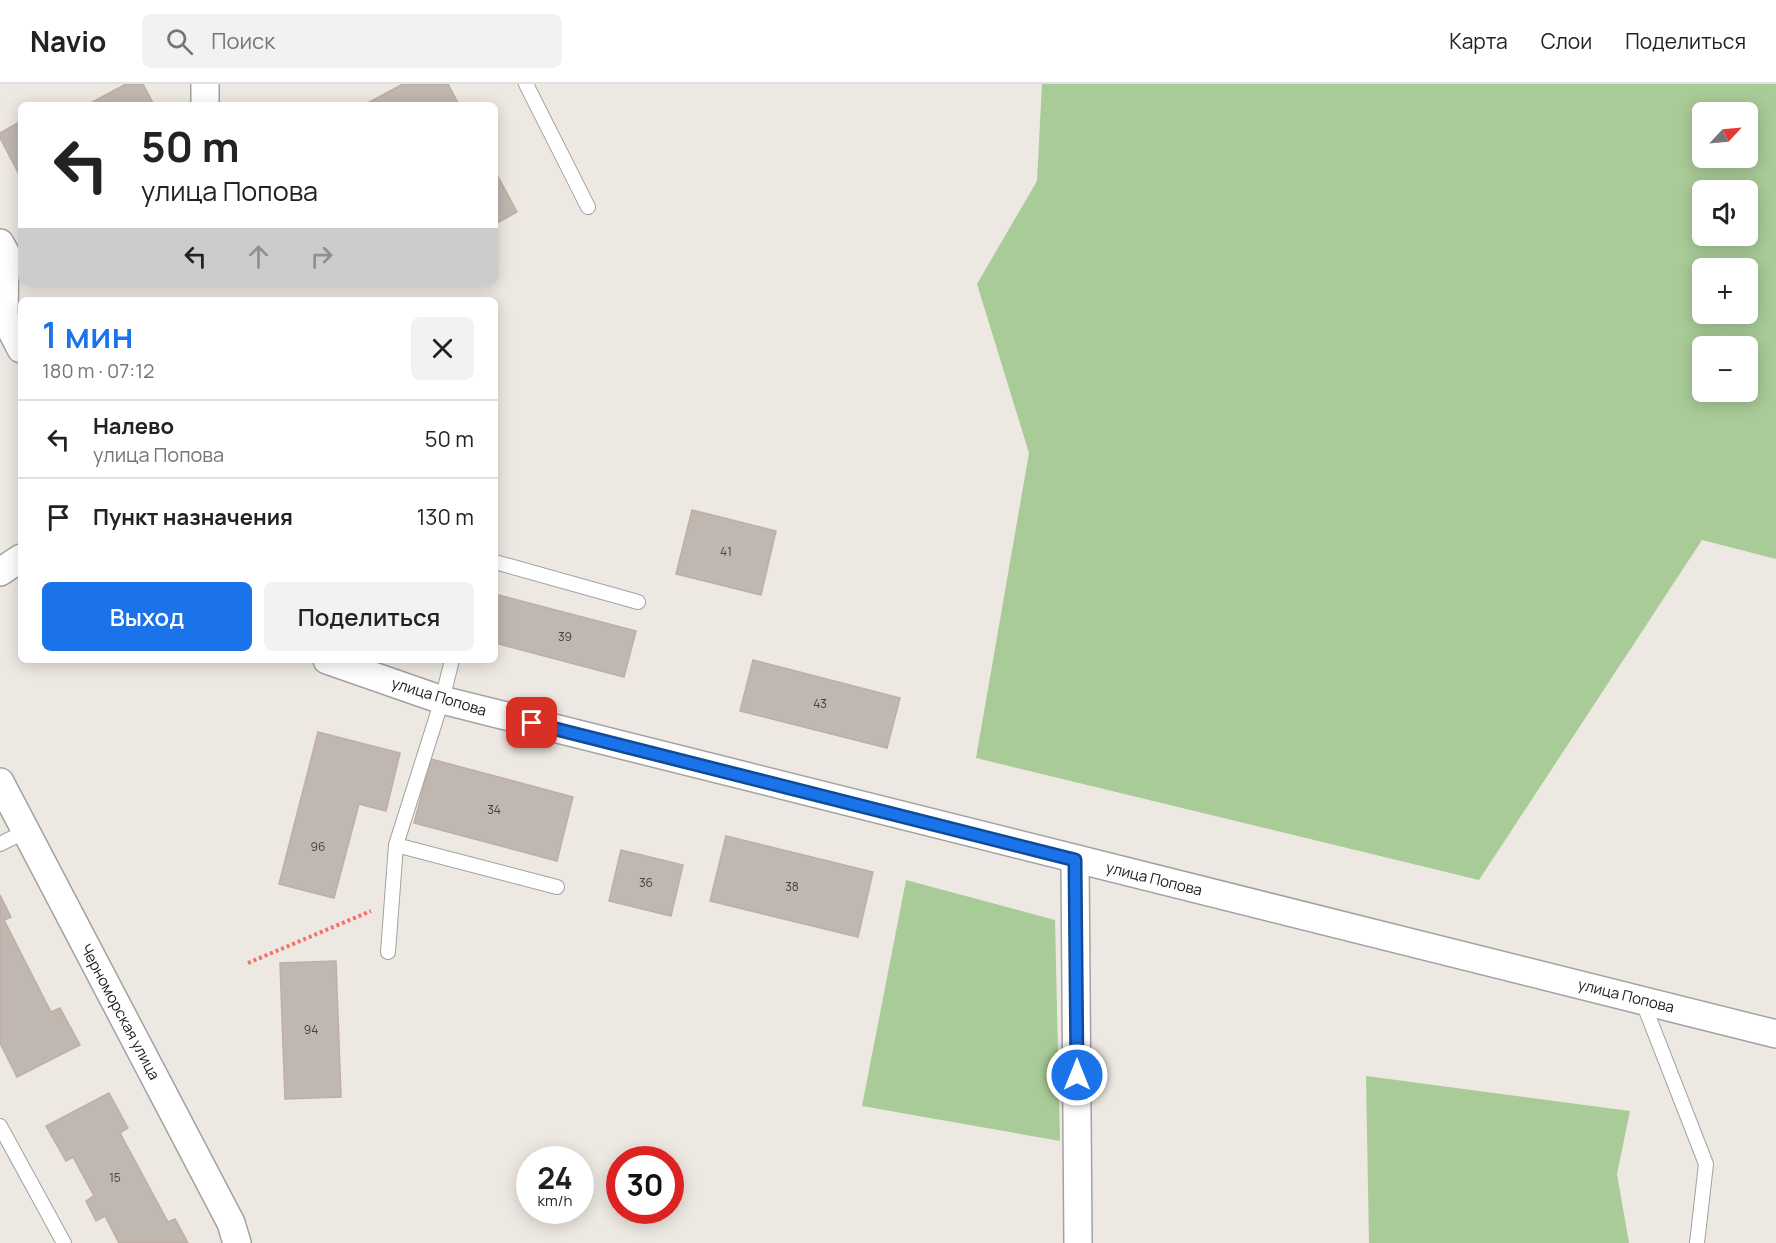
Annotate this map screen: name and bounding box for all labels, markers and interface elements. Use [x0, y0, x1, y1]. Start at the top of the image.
search box [142, 14, 562, 68]
text: Navio [30, 22, 106, 60]
icon: search [163, 25, 196, 58]
text: Поиск [211, 26, 275, 56]
text: Карта [1449, 27, 1508, 55]
text: Слои [1541, 27, 1592, 55]
text: Поделиться [1625, 27, 1746, 55]
north arrow [1692, 102, 1758, 168]
map controls [1692, 102, 1758, 402]
text: 50 m [141, 117, 239, 175]
icon: left [42, 126, 120, 204]
text: улица Попова [141, 172, 318, 209]
button: sound [1692, 180, 1758, 246]
icon: left [179, 240, 212, 273]
icon: ahead [242, 240, 275, 273]
icon: right [305, 240, 338, 273]
button: + [1692, 258, 1758, 324]
text: 1 мин [42, 310, 134, 359]
button: close [411, 317, 474, 380]
button: − [1692, 336, 1758, 402]
text: 180 m · 07:12 [42, 357, 155, 384]
text: Налево [93, 411, 174, 441]
icon: left [42, 423, 75, 456]
text: 50 m [425, 424, 474, 454]
text: улица Попова [93, 441, 224, 468]
icon: arrive [42, 501, 75, 534]
text: Пункт назначения [93, 502, 293, 532]
text: 130 m [417, 502, 474, 532]
house number: 41 [720, 543, 732, 560]
button: Выход [42, 582, 252, 651]
button: Поделиться [264, 582, 474, 651]
house number: 39 [558, 628, 572, 645]
street label: улица Попова [389, 672, 489, 721]
house number: 43 [813, 695, 827, 712]
pin [506, 697, 557, 748]
icon: arrive [515, 706, 548, 739]
house number: 34 [487, 801, 501, 818]
house number: 96 [311, 838, 325, 855]
street label: улица Попова [1104, 856, 1204, 901]
house number: 36 [639, 874, 653, 891]
house number: 38 [785, 878, 799, 895]
street label: Черноморская улица [76, 940, 165, 1083]
street label: улица Попова [1576, 973, 1676, 1018]
house number: 94 [304, 1021, 318, 1038]
position arrow [1045, 1043, 1109, 1107]
speed limit sign: 30 [606, 1146, 684, 1224]
text: 24 [537, 1157, 573, 1198]
house number: 15 [109, 1169, 121, 1186]
text: km/h [538, 1190, 572, 1211]

